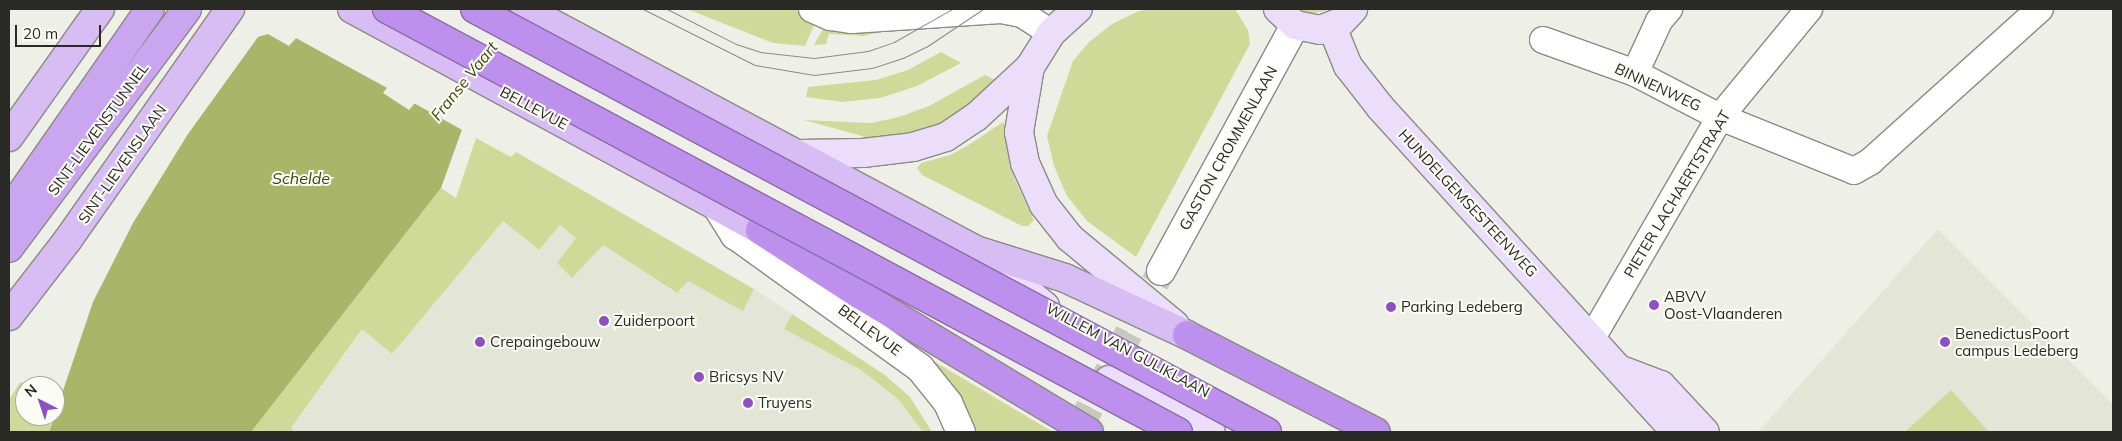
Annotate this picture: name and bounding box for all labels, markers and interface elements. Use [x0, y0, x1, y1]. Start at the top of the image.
scale bar [18, 15, 104, 47]
text: 20 m [23, 24, 58, 43]
water label: Franse Vaart [426, 38, 502, 124]
street label: SINT-LIEVENSTUNNEL [44, 59, 152, 199]
street label: BINNENWEG [1612, 59, 1704, 115]
street label: GASTON CROMMENLAAN [1175, 63, 1281, 233]
street label: BELLEVUE [497, 83, 571, 133]
street label: SINT-LIEVENSLAAN [74, 101, 170, 227]
street label: PIETER LACHAERTSTRAAT [1620, 107, 1734, 281]
street label: HUNDELGEMSESTEENWEG [1395, 125, 1541, 281]
water label: Schelde [272, 168, 330, 188]
place label: ABVV Oost-Vlaanderen [1664, 287, 1783, 322]
place label: Parking Ledeberg [1401, 298, 1523, 316]
street label: WILLEM VAN GULIKLAAN [1043, 299, 1213, 401]
marker: ABVV Oost-Vlaanderen [1648, 299, 1660, 311]
street label: BELLEVUE [835, 300, 905, 360]
marker: Parking Ledeberg [1385, 301, 1397, 313]
place label: Zuiderpoort [614, 312, 695, 330]
marker: Zuiderpoort [598, 315, 610, 327]
place label: BenedictusPoort campus Ledeberg [1955, 324, 2079, 359]
place label: Crepaingebouw [490, 333, 601, 351]
marker: Crepaingebouw [474, 336, 486, 348]
marker: BenedictusPoort campus Ledeberg [1939, 336, 1951, 348]
place label: Bricsys NV [709, 368, 784, 386]
marker: Bricsys NV [693, 371, 705, 383]
north arrow [15, 376, 65, 426]
text: N [21, 380, 41, 401]
place label: Truyens [758, 394, 812, 412]
marker: Truyens [742, 397, 754, 409]

